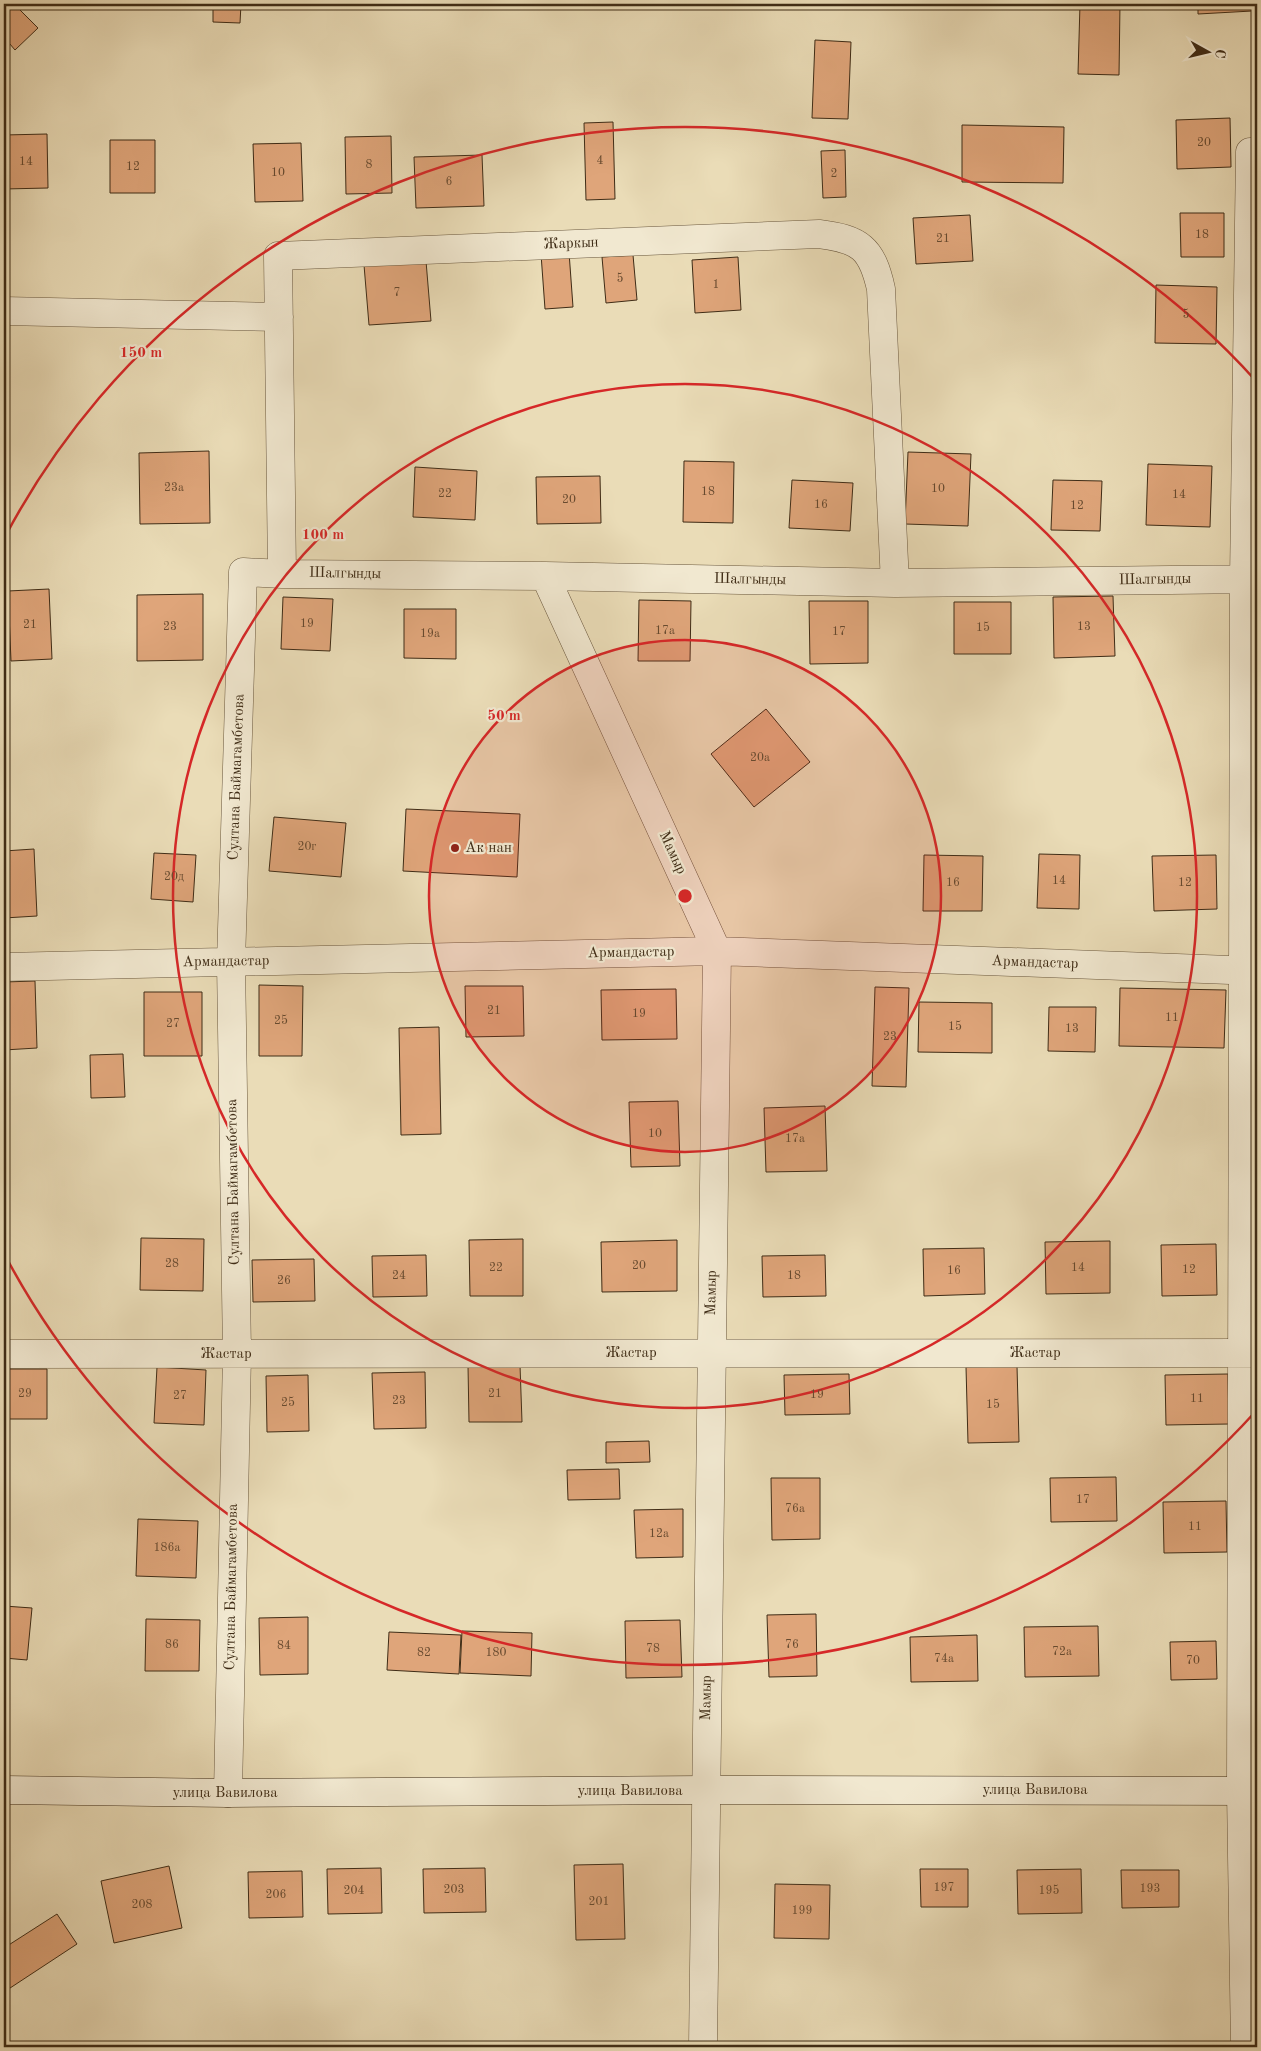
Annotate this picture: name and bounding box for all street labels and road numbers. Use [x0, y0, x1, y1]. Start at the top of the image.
street label: Жаркын [543, 236, 599, 252]
street label: Шалгынды [309, 566, 382, 582]
street label: Шалгынды [714, 572, 787, 588]
street label: Шалгынды [1119, 572, 1192, 588]
street label: Султана Баймагамбетова [227, 693, 247, 861]
street label: Мамыр [656, 829, 689, 877]
street label: Армандастар [587, 945, 675, 961]
street label: Армандастар [182, 954, 270, 970]
street label: Армандастар [991, 954, 1079, 972]
street label: Султана Баймагамбетова [225, 1098, 243, 1266]
street label: Мамыр [704, 1270, 720, 1316]
street label: Жастар [605, 1346, 657, 1361]
street label: Жастар [1009, 1346, 1061, 1361]
street label: Жастар [200, 1347, 252, 1362]
street label: Султана Баймагамбетова [223, 1503, 241, 1671]
street label: Мамыр [699, 1675, 715, 1721]
street label: улица Вавилова [982, 1783, 1088, 1798]
street label: улица Вавилова [577, 1784, 683, 1799]
street label: улица Вавилова [172, 1786, 278, 1801]

